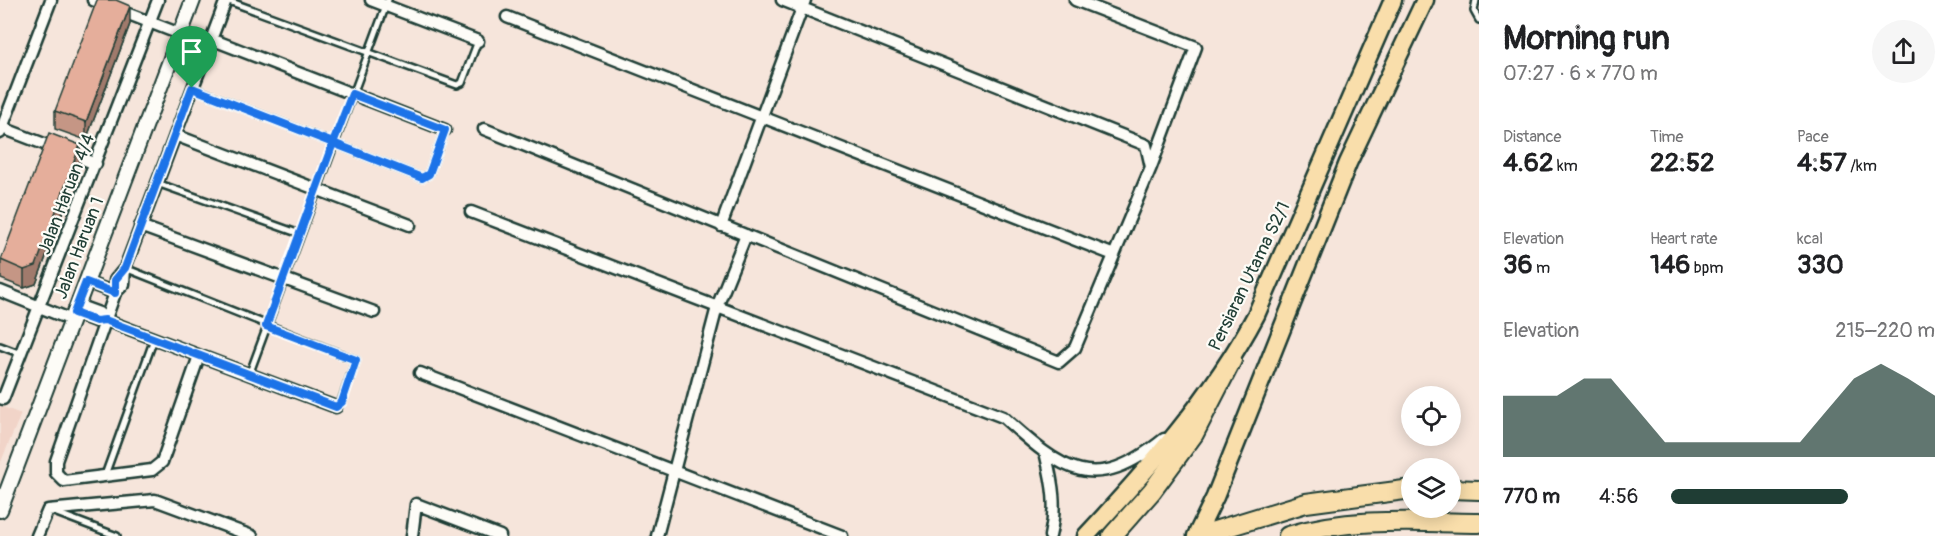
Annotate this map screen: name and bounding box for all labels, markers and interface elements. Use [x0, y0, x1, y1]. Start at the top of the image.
text: Morning run [1503, 18, 1670, 59]
button: share [1872, 20, 1935, 83]
pin [166, 26, 217, 88]
icon: arrive [175, 35, 208, 68]
text: 07:27 · 6 × 770 m [1503, 61, 1658, 86]
text: Distance [1503, 127, 1562, 147]
text: Time [1650, 127, 1683, 147]
text: Pace [1797, 127, 1829, 147]
street label: Jalan Haruan 4/4 [33, 130, 100, 258]
text: 4.62 [1503, 147, 1553, 179]
text: 22:52 [1650, 147, 1715, 179]
text: 4:57 [1797, 147, 1847, 179]
text: km [1553, 156, 1578, 176]
text: /km [1847, 156, 1877, 176]
street label: Jalan Haruan 1 [49, 194, 109, 302]
street label: Persiaran Utama S2/1 [1203, 198, 1296, 355]
text: Elevation [1503, 229, 1564, 249]
text: Heart rate [1650, 229, 1717, 249]
text: kcal [1797, 229, 1823, 249]
text: 36 [1503, 249, 1533, 281]
text: 146 [1650, 249, 1690, 281]
text: 330 [1797, 249, 1844, 281]
text: m [1533, 258, 1550, 278]
text: bpm [1690, 258, 1723, 278]
text: Elevation [1503, 318, 1579, 343]
text: 215–220 m [1835, 318, 1935, 343]
map controls [1401, 386, 1461, 518]
button: locate [1401, 386, 1461, 446]
button: layers [1401, 458, 1461, 518]
text: 770 m [1503, 484, 1560, 509]
text: 4:56 [1599, 484, 1638, 509]

